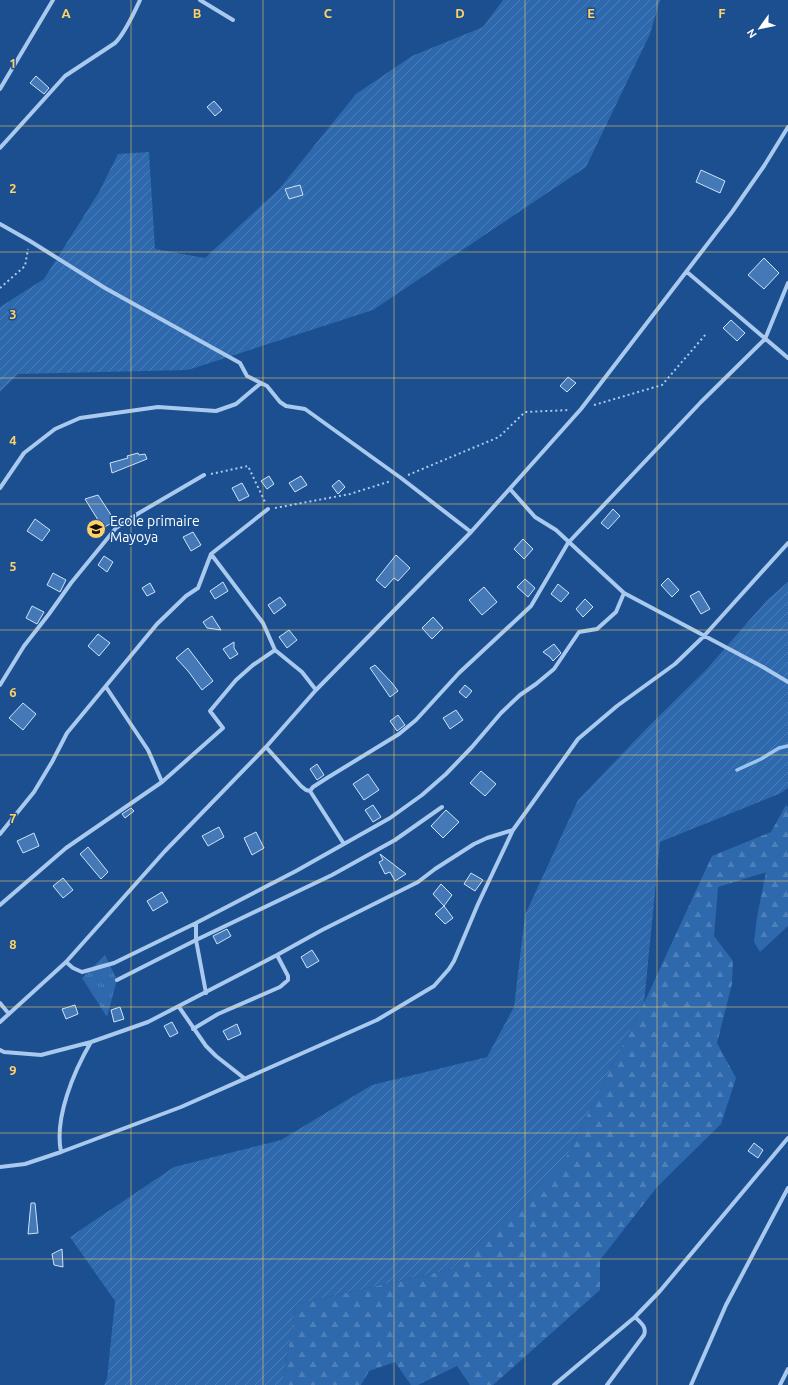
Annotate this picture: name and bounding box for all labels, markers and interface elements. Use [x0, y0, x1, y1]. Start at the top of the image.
text: A [61, 6, 71, 20]
text: B [193, 6, 202, 20]
text: C [324, 6, 333, 20]
text: D [455, 6, 465, 20]
text: E [587, 6, 595, 20]
text: F [718, 6, 726, 20]
north arrow [740, 8, 780, 48]
text: N [744, 27, 759, 40]
text: 1 [9, 56, 17, 70]
text: 2 [9, 181, 17, 195]
text: 3 [9, 307, 17, 321]
text: 4 [9, 433, 17, 447]
place label: Ecole primaire Mayoya [110, 513, 200, 545]
school or university icon: Ecole primaire Mayoya [85, 518, 107, 540]
text: 5 [9, 559, 17, 573]
text: 6 [9, 685, 17, 699]
text: 7 [9, 811, 17, 825]
text: 8 [9, 937, 17, 951]
text: 9 [9, 1063, 17, 1077]

